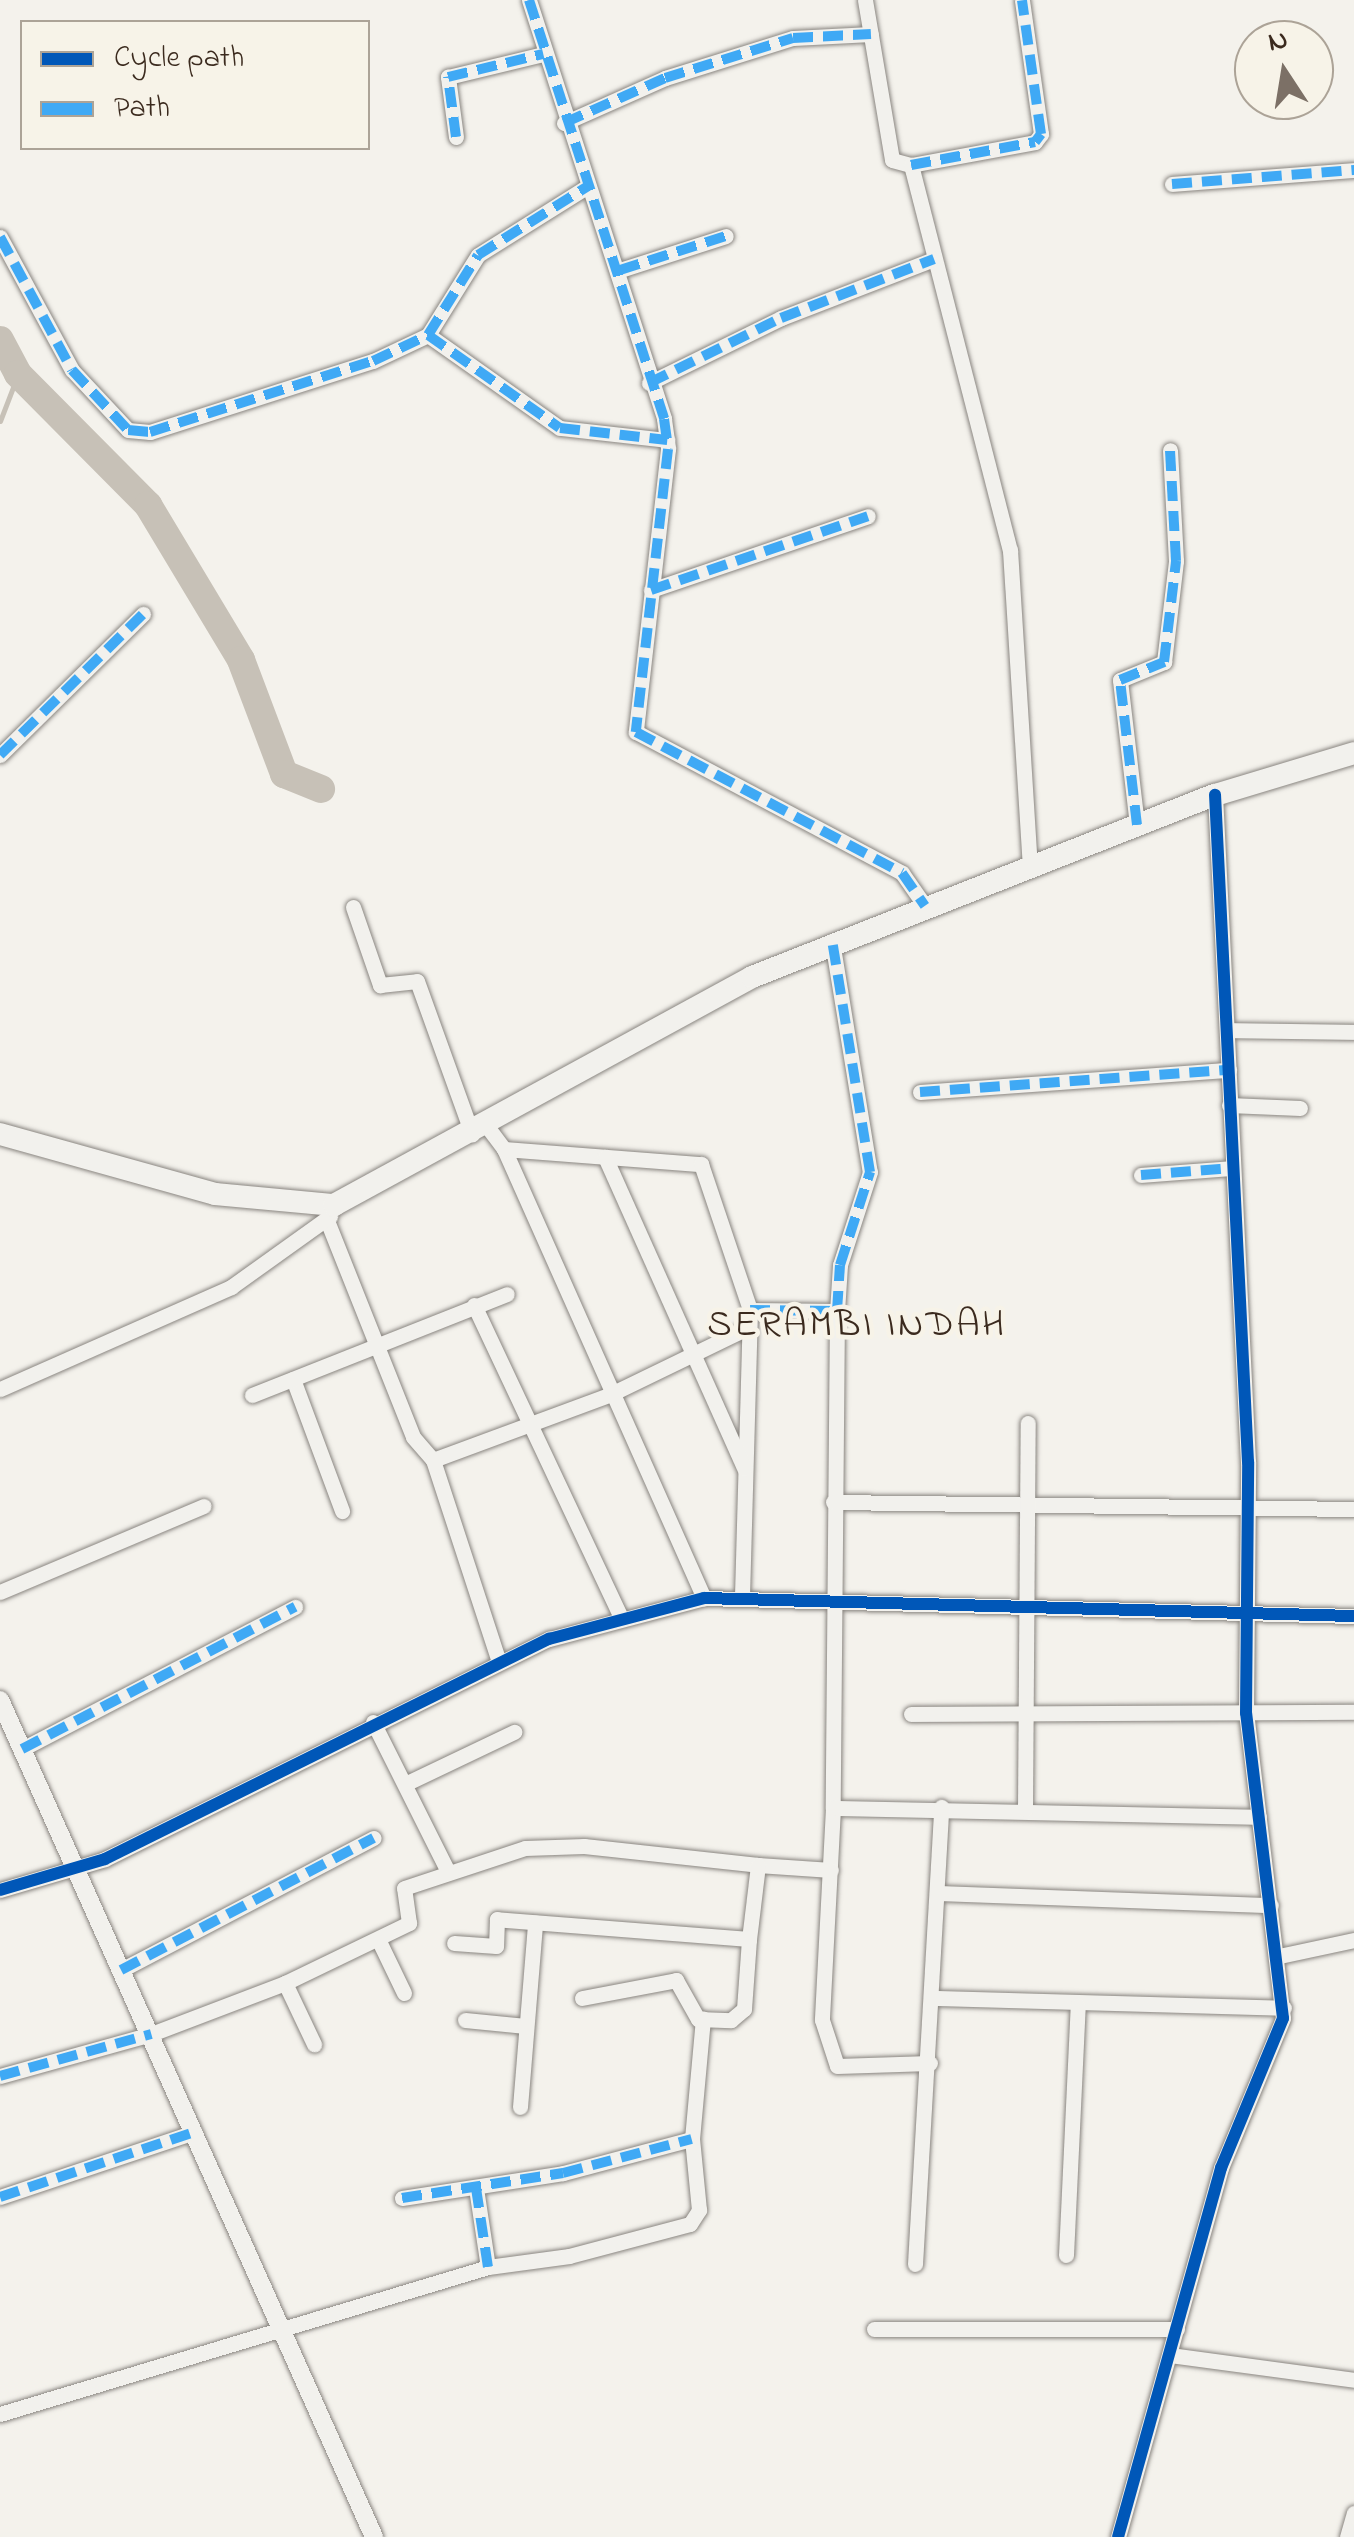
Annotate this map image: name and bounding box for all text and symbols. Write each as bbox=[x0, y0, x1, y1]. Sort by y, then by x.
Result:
legend bbox=[20, 20, 370, 150]
north arrow bbox=[1234, 20, 1334, 120]
text: N bbox=[1265, 20, 1292, 64]
text: Cycle path bbox=[114, 37, 244, 81]
text: Path bbox=[114, 87, 170, 131]
district label: SERAMBI INDAH bbox=[707, 1304, 1007, 1350]

